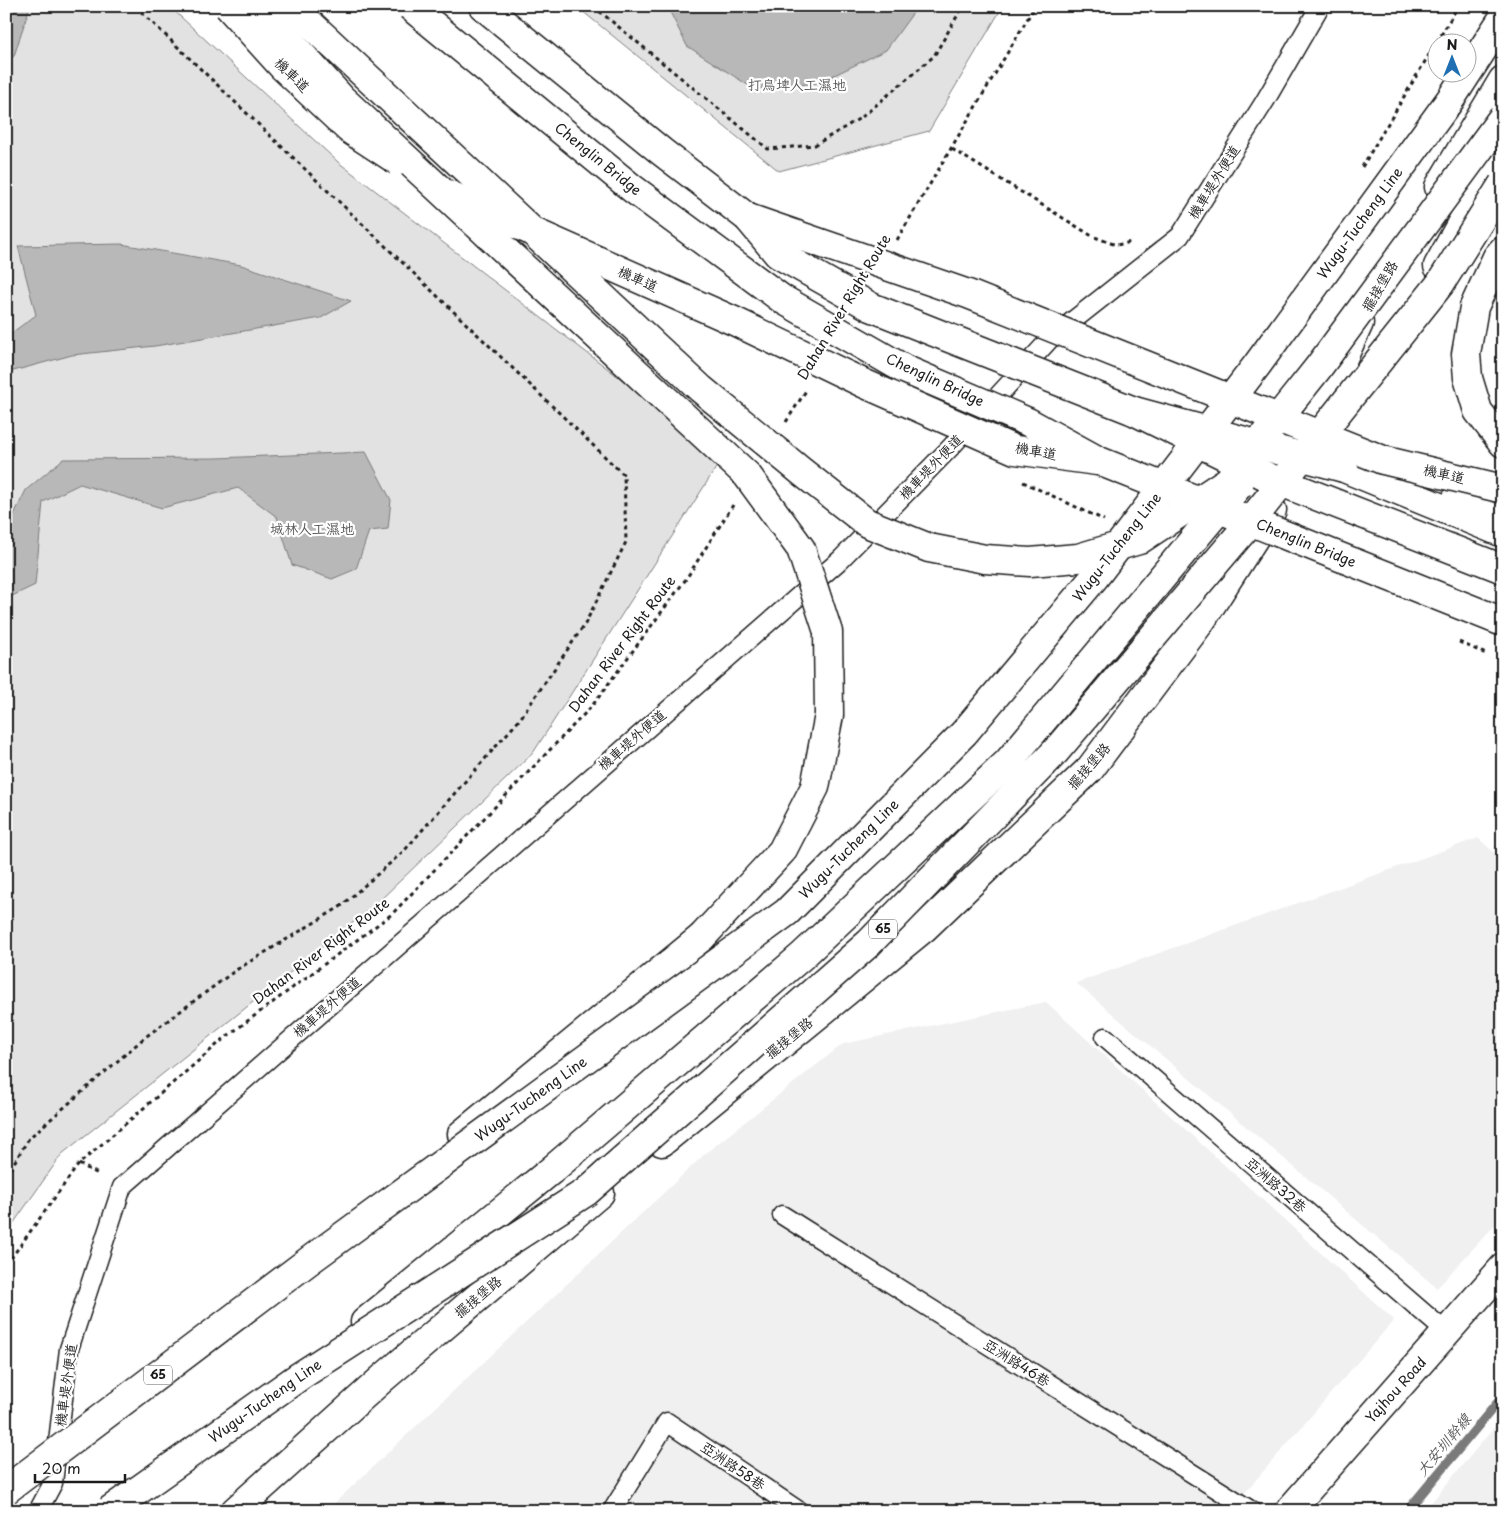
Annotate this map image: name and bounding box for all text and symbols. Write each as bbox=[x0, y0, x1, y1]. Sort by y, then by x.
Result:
north arrow bbox=[1426, 32, 1476, 82]
text: N bbox=[1446, 34, 1458, 55]
street label: 機車道 bbox=[270, 52, 315, 97]
park label: 打鳥埤人工濕地 bbox=[748, 74, 846, 95]
street label: Chenglin Bridge bbox=[550, 117, 646, 200]
street label: 機車堤外便道 bbox=[1182, 141, 1245, 223]
street label: Wugu-Tucheng Line bbox=[1312, 162, 1407, 283]
street label: Dahan River Right Route bbox=[792, 230, 896, 383]
street label: 擺接堡路 bbox=[1356, 256, 1403, 315]
street label: 機車道 bbox=[615, 260, 662, 297]
street label: Chenglin Bridge bbox=[883, 348, 988, 412]
street label: 機車堤外便道 bbox=[894, 429, 967, 504]
street label: 機車道 bbox=[1014, 437, 1059, 464]
street label: 機車道 bbox=[1421, 459, 1467, 488]
street label: Wugu-Tucheng Line bbox=[1067, 487, 1166, 606]
street label: Chenglin Bridge bbox=[1253, 513, 1359, 572]
park label: 城林人工濕地 bbox=[270, 518, 354, 539]
street label: Dahan River Right Route bbox=[563, 571, 680, 716]
street label: 機車堤外便道 bbox=[593, 704, 670, 775]
street label: 擺接堡路 bbox=[1062, 738, 1115, 794]
street label: Wugu-Tucheng Line bbox=[794, 794, 903, 903]
street label: Dahan River Right Route bbox=[248, 892, 394, 1009]
road number: 65 bbox=[869, 920, 897, 939]
street label: 機車堤外便道 bbox=[288, 971, 365, 1042]
street label: 擺接堡路 bbox=[760, 1012, 817, 1063]
street label: Wugu-Tucheng Line bbox=[470, 1051, 591, 1146]
street label: 亞洲路32巷 bbox=[1241, 1152, 1312, 1218]
street label: 擺接堡路 bbox=[449, 1271, 506, 1323]
street label: 亞洲路46巷 bbox=[980, 1334, 1056, 1392]
street label: 機車堤外便道 bbox=[49, 1342, 82, 1428]
street label: Yajhou Road bbox=[1360, 1352, 1431, 1427]
street label: Wugu-Tucheng Line bbox=[204, 1354, 326, 1448]
road number: 65 bbox=[144, 1366, 172, 1384]
water label: 大安圳幹線 bbox=[1410, 1407, 1476, 1480]
street label: 亞洲路58巷 bbox=[697, 1436, 771, 1495]
scale bar bbox=[35, 1452, 125, 1484]
text: 20 m bbox=[42, 1456, 81, 1479]

